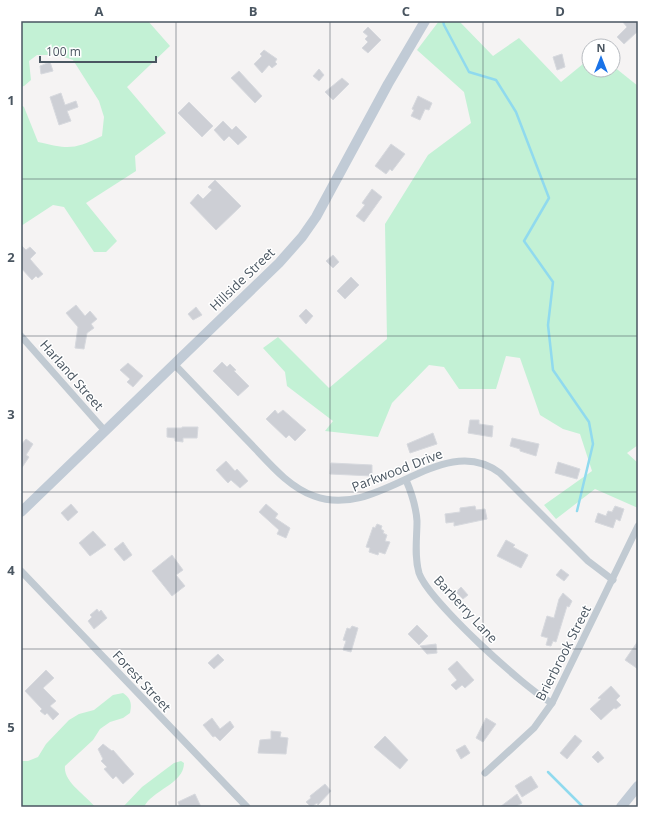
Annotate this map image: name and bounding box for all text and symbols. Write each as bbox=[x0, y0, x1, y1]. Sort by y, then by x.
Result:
text: A bbox=[95, 2, 104, 20]
text: B bbox=[249, 2, 258, 20]
text: C bbox=[402, 2, 410, 20]
text: D bbox=[555, 2, 565, 20]
scale bar bbox=[40, 38, 156, 64]
north arrow bbox=[581, 38, 621, 78]
text: N bbox=[597, 40, 605, 55]
text: 100 m bbox=[46, 43, 81, 60]
text: 1 bbox=[7, 91, 15, 109]
street label: Hillside Street bbox=[206, 243, 279, 315]
text: 2 bbox=[7, 248, 15, 266]
street label: Harland Street bbox=[36, 336, 108, 414]
text: 3 bbox=[7, 405, 15, 423]
street label: Parkwood Drive bbox=[349, 444, 445, 496]
text: 4 bbox=[7, 561, 15, 579]
street label: Barberry Lane bbox=[430, 571, 502, 647]
street label: Brierbrook Street bbox=[531, 602, 595, 704]
street label: Forest Street bbox=[109, 646, 175, 716]
text: 5 bbox=[7, 718, 15, 736]

